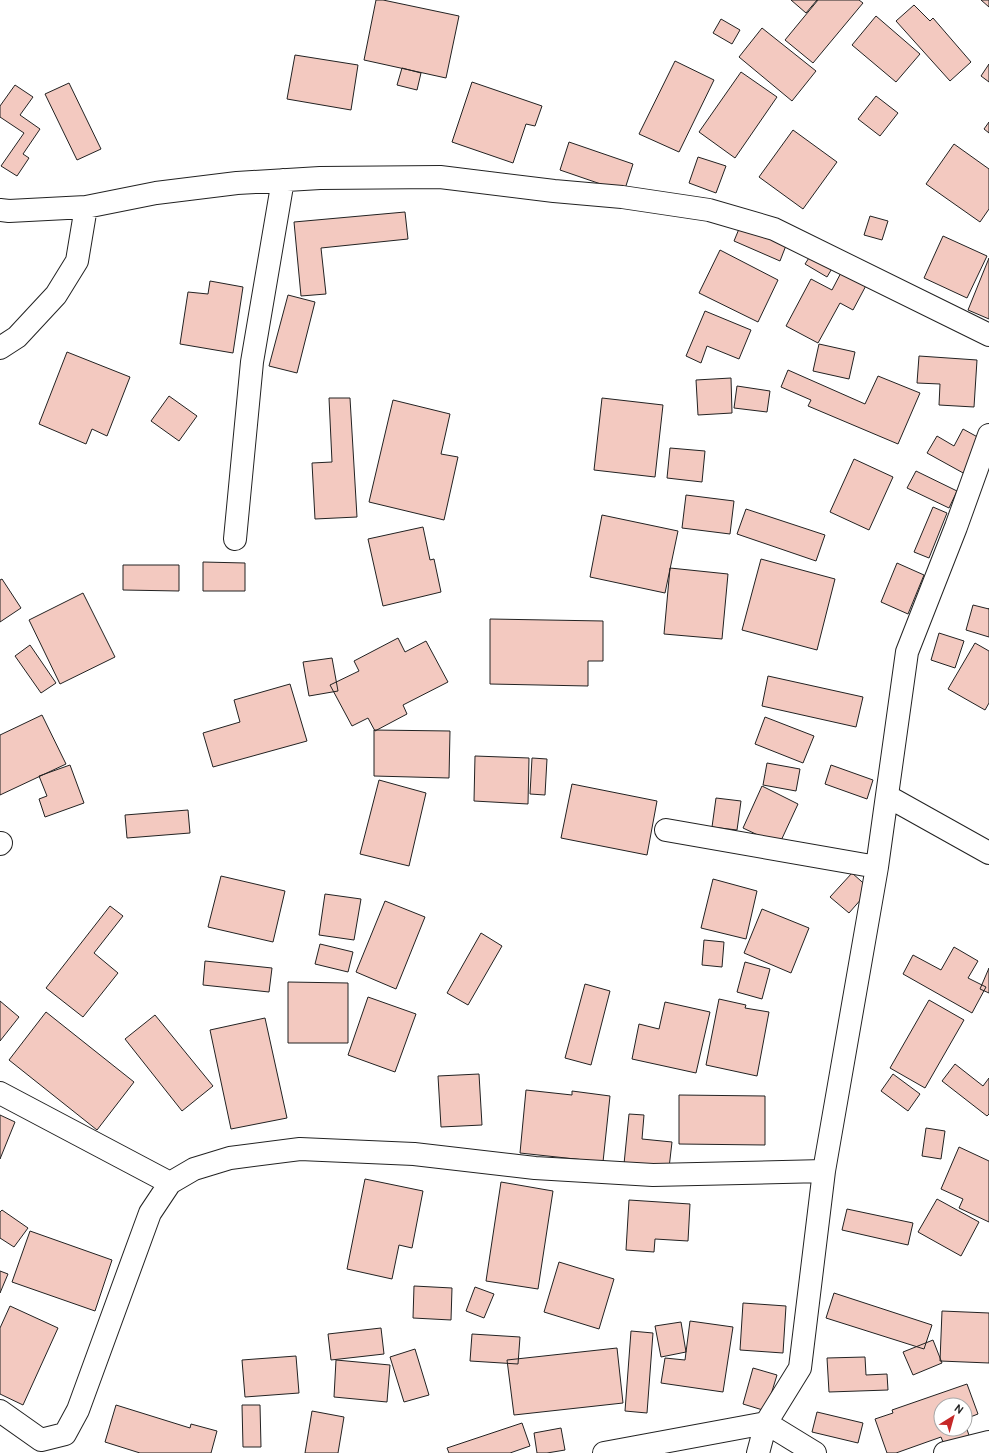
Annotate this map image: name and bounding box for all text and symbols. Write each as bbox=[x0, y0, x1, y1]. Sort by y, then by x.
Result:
north arrow bbox=[933, 1397, 973, 1437]
text: N bbox=[952, 1401, 966, 1417]

